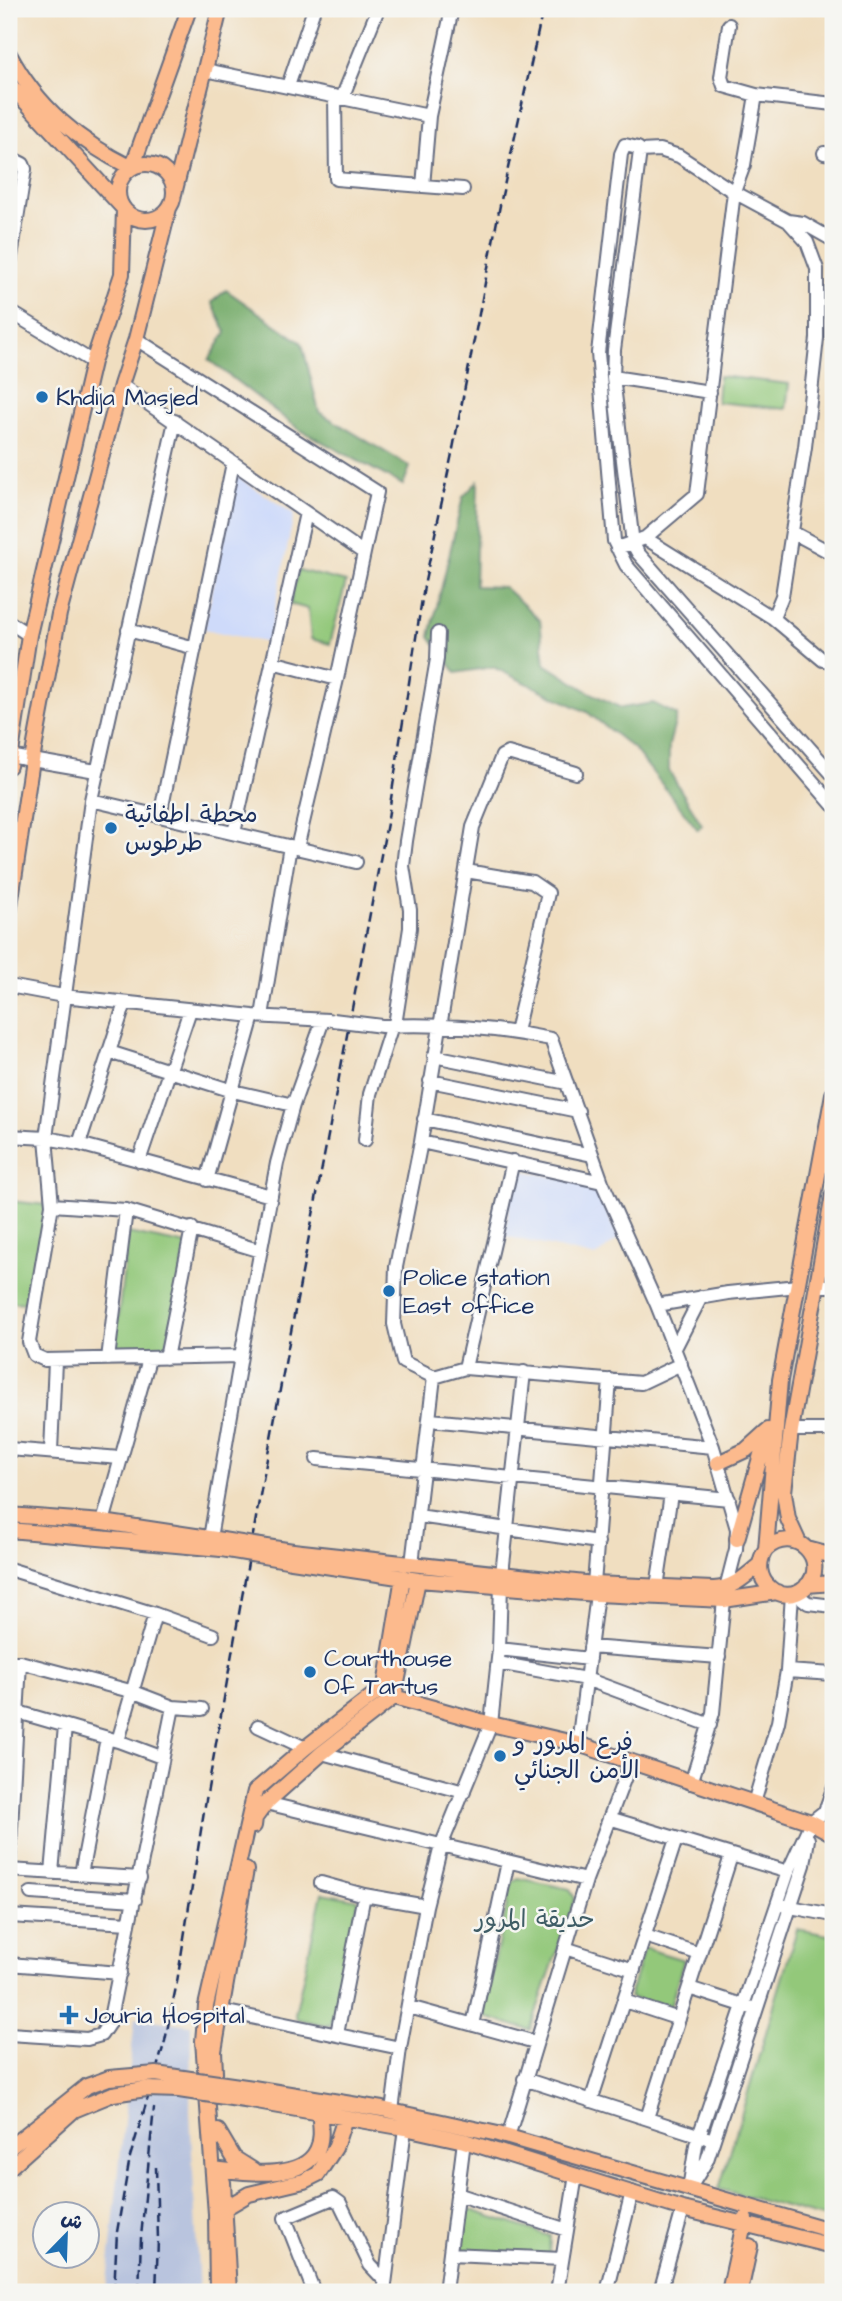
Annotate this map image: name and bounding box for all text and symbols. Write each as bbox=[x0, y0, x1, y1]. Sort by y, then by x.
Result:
place label: Khdija Masjed bbox=[56, 381, 198, 415]
marker: Khdija Masjed bbox=[34, 389, 50, 405]
place label: محطة اطفائية طرطوس bbox=[125, 798, 258, 860]
marker: محطة اطفائية طرطوس bbox=[103, 820, 119, 836]
place label: Police station East office bbox=[403, 1261, 550, 1323]
marker: Police station East office bbox=[381, 1283, 397, 1299]
place label: Courthouse Of Tartus bbox=[324, 1642, 452, 1704]
marker: Courthouse Of Tartus bbox=[302, 1664, 318, 1680]
place label: فرع المرور و الأمن الجنائي bbox=[512, 1726, 640, 1791]
marker: فرع المرور و الأمن الجنائي bbox=[492, 1748, 508, 1764]
park label: حديقة المرور bbox=[473, 1903, 595, 1937]
place label: Jouria Hospital bbox=[85, 1999, 245, 2033]
marker: Jouria Hospital bbox=[59, 2005, 79, 2025]
north arrow bbox=[32, 2200, 102, 2270]
text: ش bbox=[57, 2204, 87, 2237]

